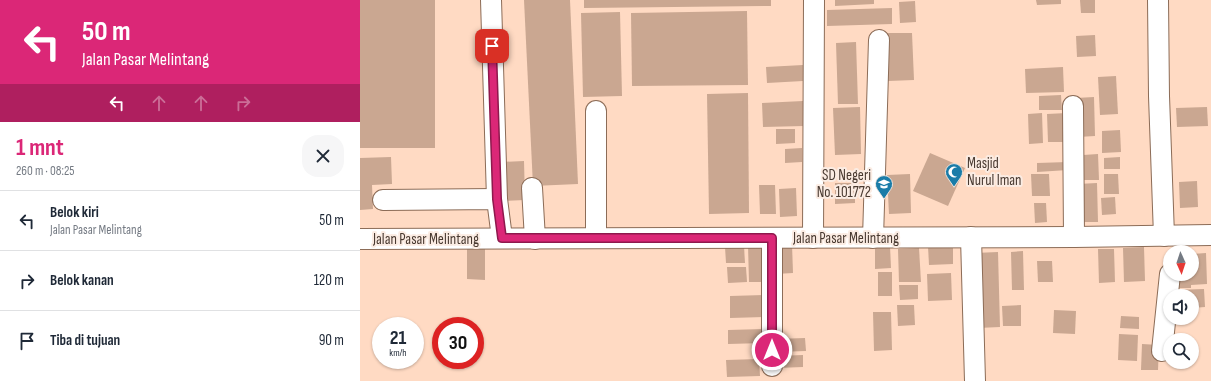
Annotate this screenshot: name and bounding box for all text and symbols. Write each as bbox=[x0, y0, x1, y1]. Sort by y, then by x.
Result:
text: 50 m bbox=[82, 15, 131, 48]
icon: left bbox=[16, 16, 68, 68]
pin bbox=[475, 29, 509, 63]
icon: arrive bbox=[481, 35, 503, 57]
text: Jalan Pasar Melintang bbox=[82, 49, 209, 70]
icon: left bbox=[106, 92, 128, 114]
icon: ahead bbox=[148, 92, 170, 114]
icon: ahead bbox=[190, 92, 212, 114]
icon: right bbox=[232, 92, 254, 114]
text: 1 mnt bbox=[16, 133, 64, 162]
button: close bbox=[302, 135, 344, 177]
place label: Masjid Nurul Iman bbox=[967, 154, 1022, 190]
mosque icon: Masjid Nurul Iman bbox=[944, 162, 964, 187]
text: 260 m · 08:25 bbox=[16, 163, 75, 179]
place label: SD Negeri No. 101772 bbox=[817, 166, 871, 202]
school or university icon: SD Negeri No. 101772 bbox=[874, 174, 894, 199]
text: Belok kiri bbox=[50, 203, 99, 222]
icon: left bbox=[16, 210, 38, 232]
text: 50 m bbox=[319, 211, 344, 230]
text: Jalan Pasar Melintang bbox=[50, 222, 142, 238]
street label: Jalan Pasar Melintang bbox=[792, 229, 899, 248]
street label: Jalan Pasar Melintang bbox=[372, 230, 479, 249]
north arrow bbox=[1163, 245, 1199, 281]
map controls bbox=[1163, 245, 1199, 369]
icon: right bbox=[16, 270, 38, 292]
text: Belok kanan bbox=[50, 271, 114, 290]
text: 120 m bbox=[314, 271, 344, 290]
button: sound bbox=[1163, 289, 1199, 325]
speed limit sign: 30 bbox=[432, 317, 484, 369]
text: 21 bbox=[390, 326, 406, 350]
position arrow bbox=[751, 329, 793, 371]
icon: arrive bbox=[16, 330, 38, 352]
text: Tiba di tujuan bbox=[50, 331, 120, 350]
text: 90 m bbox=[319, 331, 344, 350]
button: search bbox=[1163, 333, 1199, 369]
text: km/h bbox=[389, 347, 407, 359]

